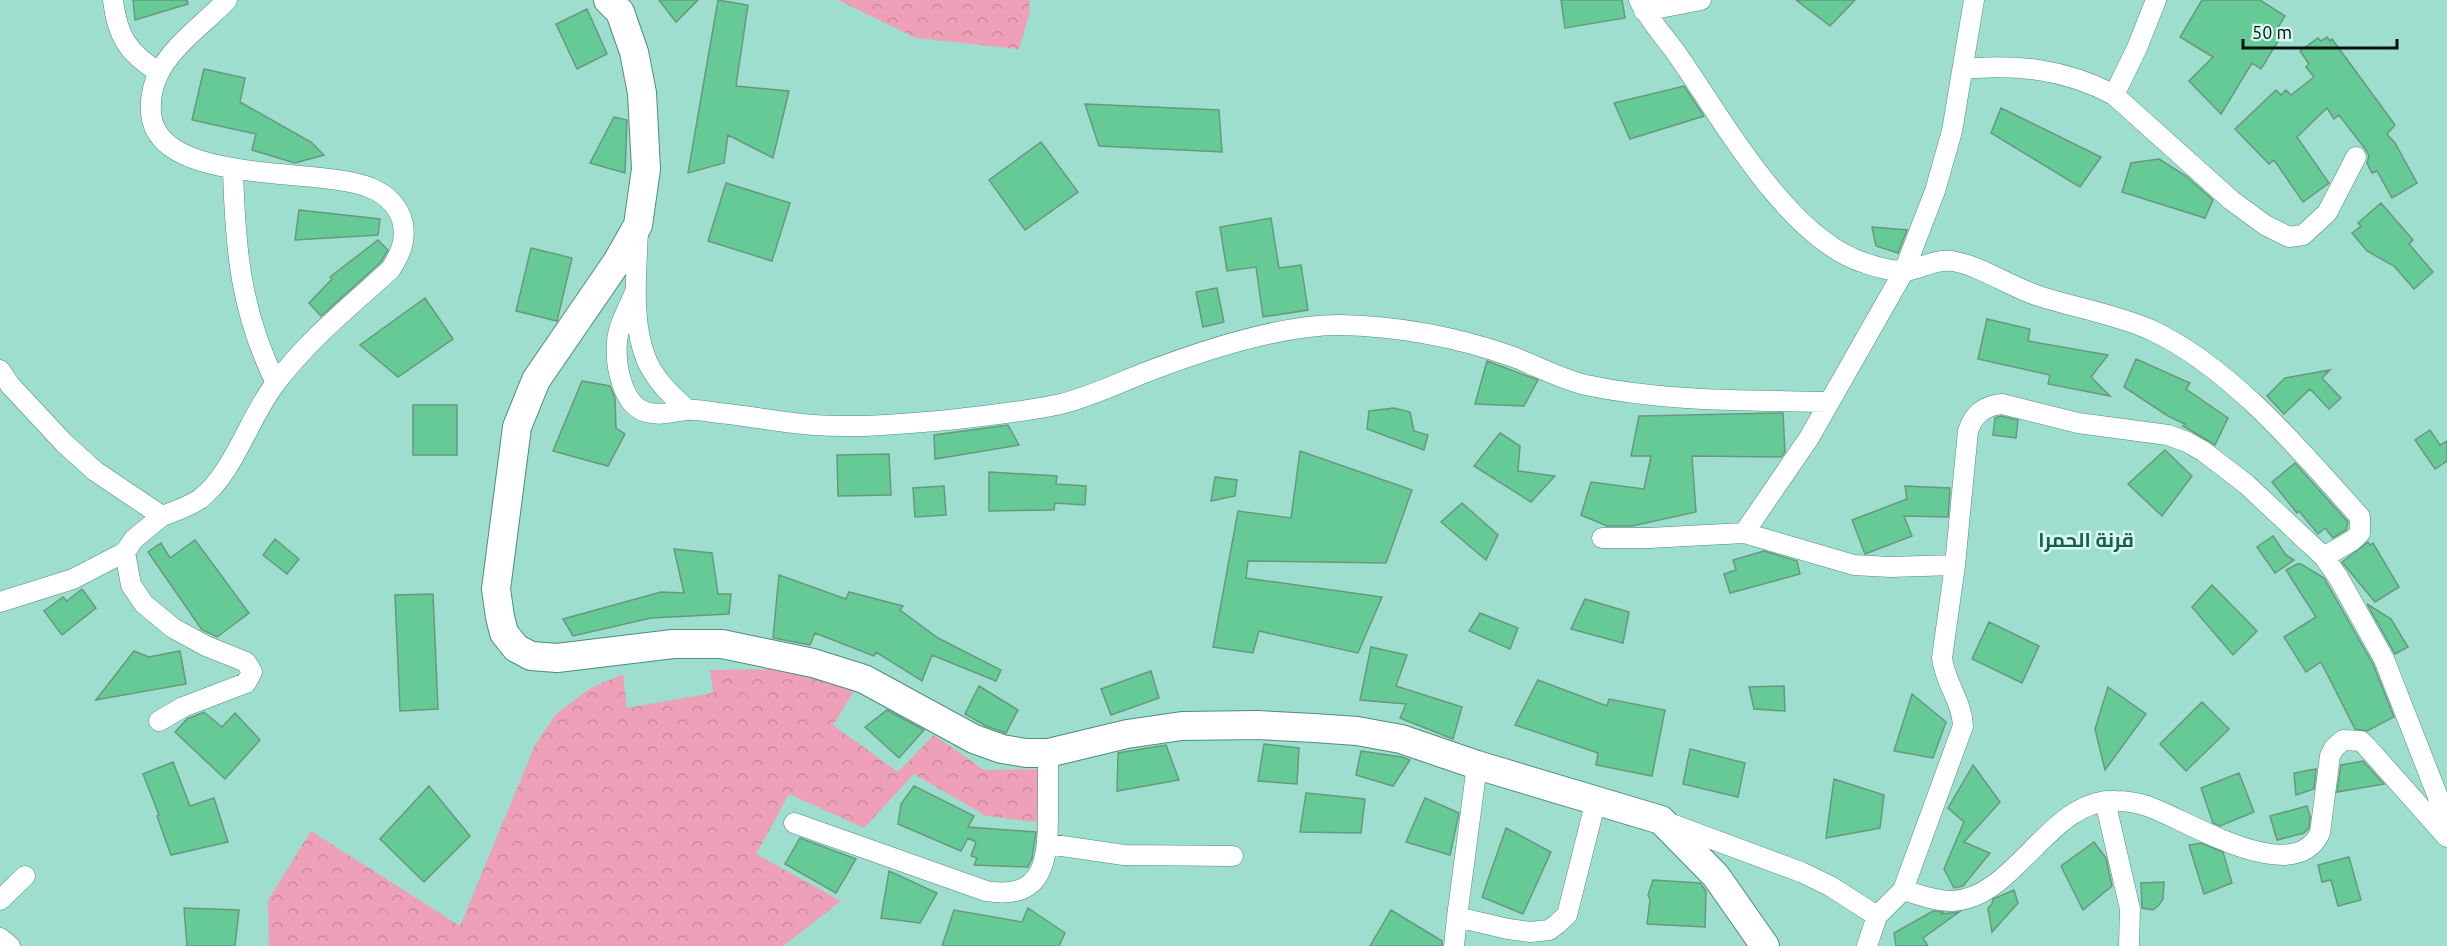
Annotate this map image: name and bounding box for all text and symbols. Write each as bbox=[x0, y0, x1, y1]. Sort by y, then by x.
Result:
scale bar bbox=[2243, 12, 2398, 50]
text: 50 m bbox=[2252, 22, 2292, 42]
district label: قرنة الحمرا bbox=[2038, 528, 2134, 552]

